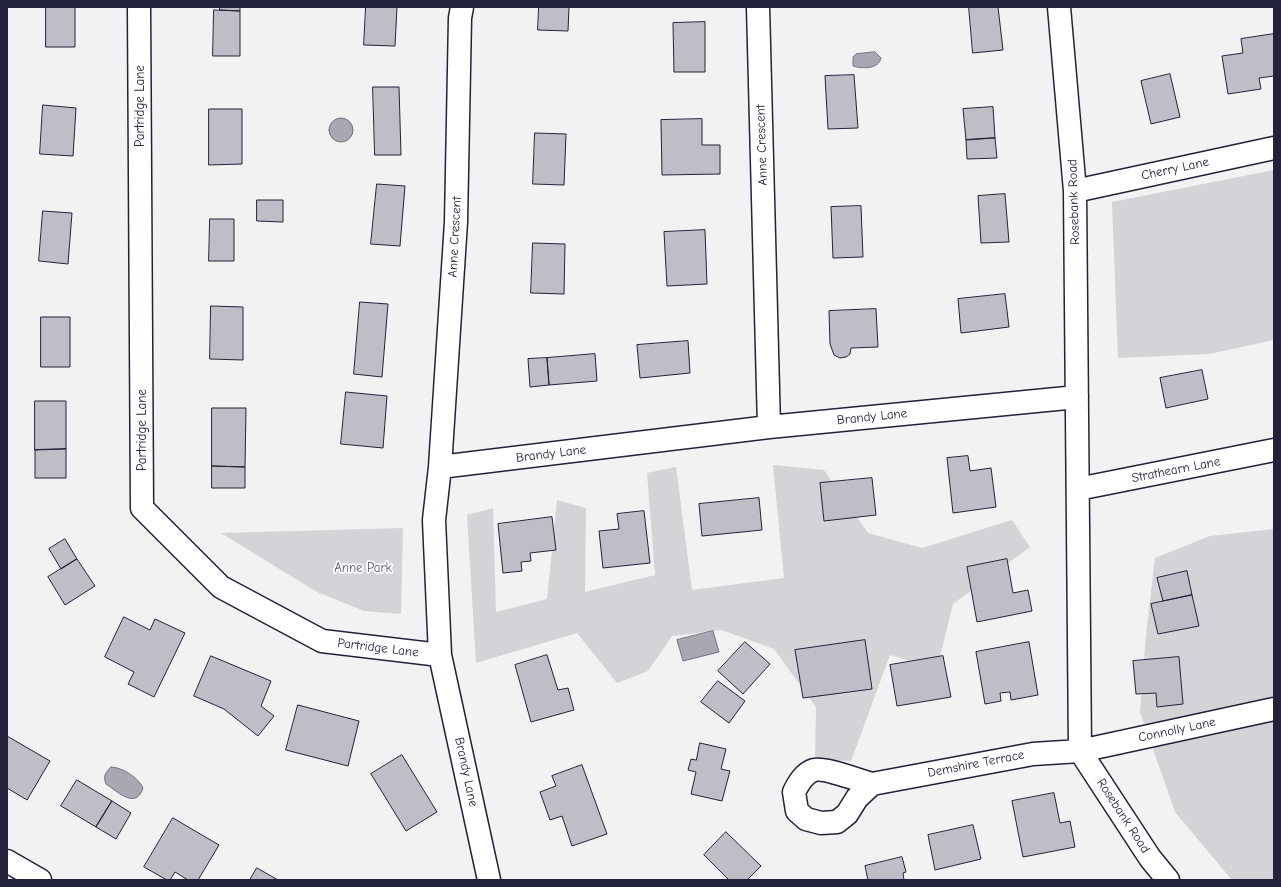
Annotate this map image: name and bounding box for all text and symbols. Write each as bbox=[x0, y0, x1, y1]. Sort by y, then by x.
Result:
street label: Partridge Lane bbox=[132, 65, 148, 147]
street label: Anne Crescent bbox=[753, 104, 771, 186]
street label: Cherry Lane bbox=[1140, 154, 1210, 184]
street label: Rosebank Road bbox=[1065, 159, 1083, 245]
street label: Anne Crescent bbox=[445, 196, 465, 278]
street label: Partridge Lane bbox=[134, 389, 150, 471]
street label: Brandy Lane bbox=[836, 406, 908, 428]
street label: Brandy Lane bbox=[515, 442, 587, 466]
street label: Strathearn Lane bbox=[1130, 454, 1222, 486]
park label: Anne Park bbox=[334, 560, 392, 576]
street label: Partridge Lane bbox=[336, 635, 420, 661]
street label: Connolly Lane bbox=[1137, 714, 1217, 746]
street label: Brandy Lane bbox=[451, 736, 481, 808]
street label: Demshire Terrace bbox=[926, 747, 1026, 781]
street label: Rosebank Road bbox=[1093, 776, 1153, 856]

